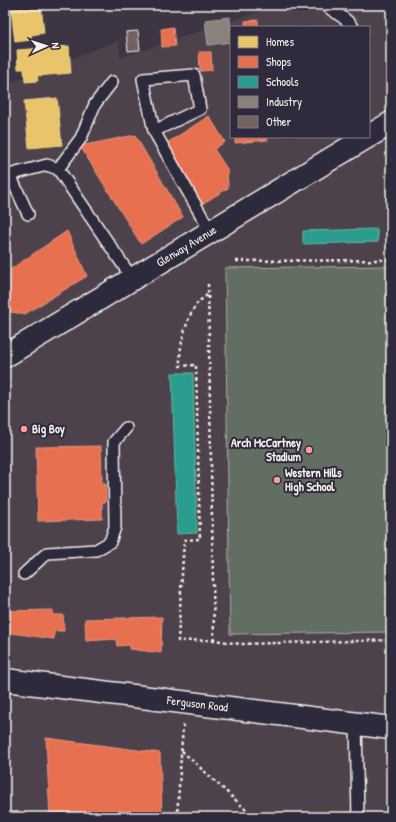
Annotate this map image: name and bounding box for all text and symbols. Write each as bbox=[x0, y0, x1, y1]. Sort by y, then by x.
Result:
north arrow bbox=[26, 26, 66, 66]
legend bbox=[230, 26, 370, 138]
text: Homes bbox=[266, 33, 294, 50]
text: N bbox=[49, 42, 63, 49]
text: Shops bbox=[266, 53, 292, 70]
text: Schools bbox=[266, 73, 299, 90]
text: Industry bbox=[266, 93, 302, 110]
text: Other bbox=[266, 113, 292, 130]
street label: Glenway Avenue bbox=[153, 221, 220, 271]
place label: Big Boy bbox=[32, 420, 65, 438]
marker: Big Boy bbox=[19, 424, 29, 434]
place label: Arch McCartney Stadium bbox=[231, 434, 301, 465]
marker: Arch McCartney Stadium bbox=[304, 445, 314, 455]
place label: Western Hills High School bbox=[285, 464, 342, 496]
marker: Western Hills High School bbox=[272, 475, 282, 485]
street label: Ferguson Road bbox=[165, 691, 229, 716]

